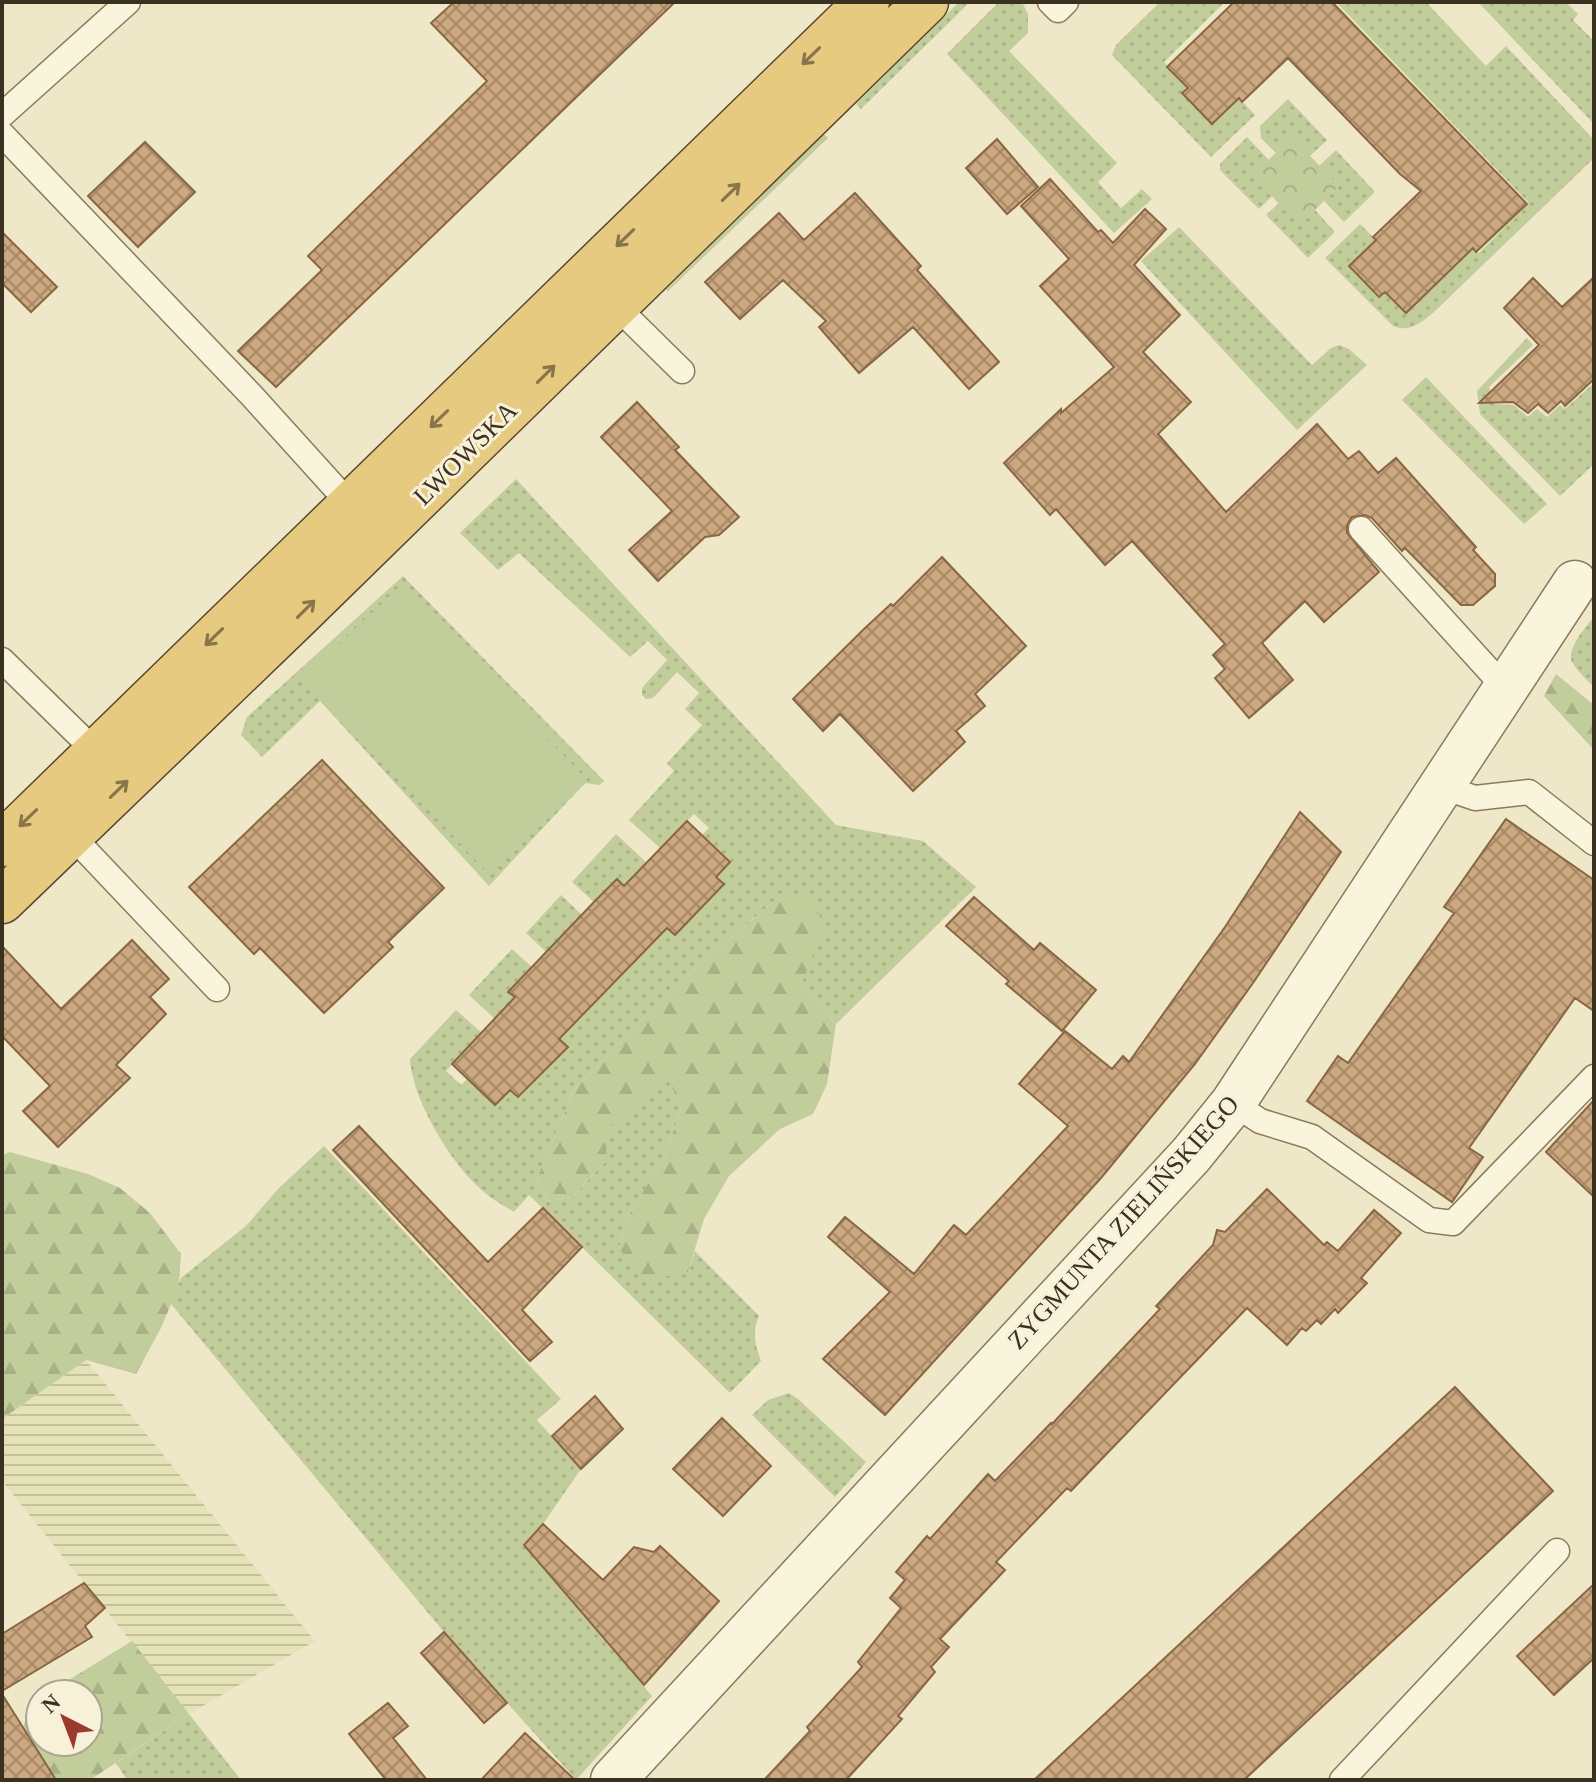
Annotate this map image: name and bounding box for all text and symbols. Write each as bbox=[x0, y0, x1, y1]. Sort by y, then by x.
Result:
one-way arrow bbox=[801, 47, 821, 66]
one-way arrow bbox=[721, 182, 741, 201]
one-way arrow bbox=[616, 228, 635, 247]
one-way arrow bbox=[536, 364, 556, 383]
street label: LWOWSKA bbox=[408, 396, 523, 511]
one-way arrow bbox=[430, 409, 449, 428]
one-way arrow bbox=[296, 599, 316, 618]
one-way arrow bbox=[205, 627, 224, 646]
one-way arrow bbox=[109, 780, 128, 799]
one-way arrow bbox=[18, 809, 38, 828]
street label: ZYGMUNTA ZIELIŃSKIEGO bbox=[1002, 1090, 1245, 1355]
north arrow bbox=[24, 1678, 104, 1758]
text: N bbox=[37, 1689, 65, 1718]

